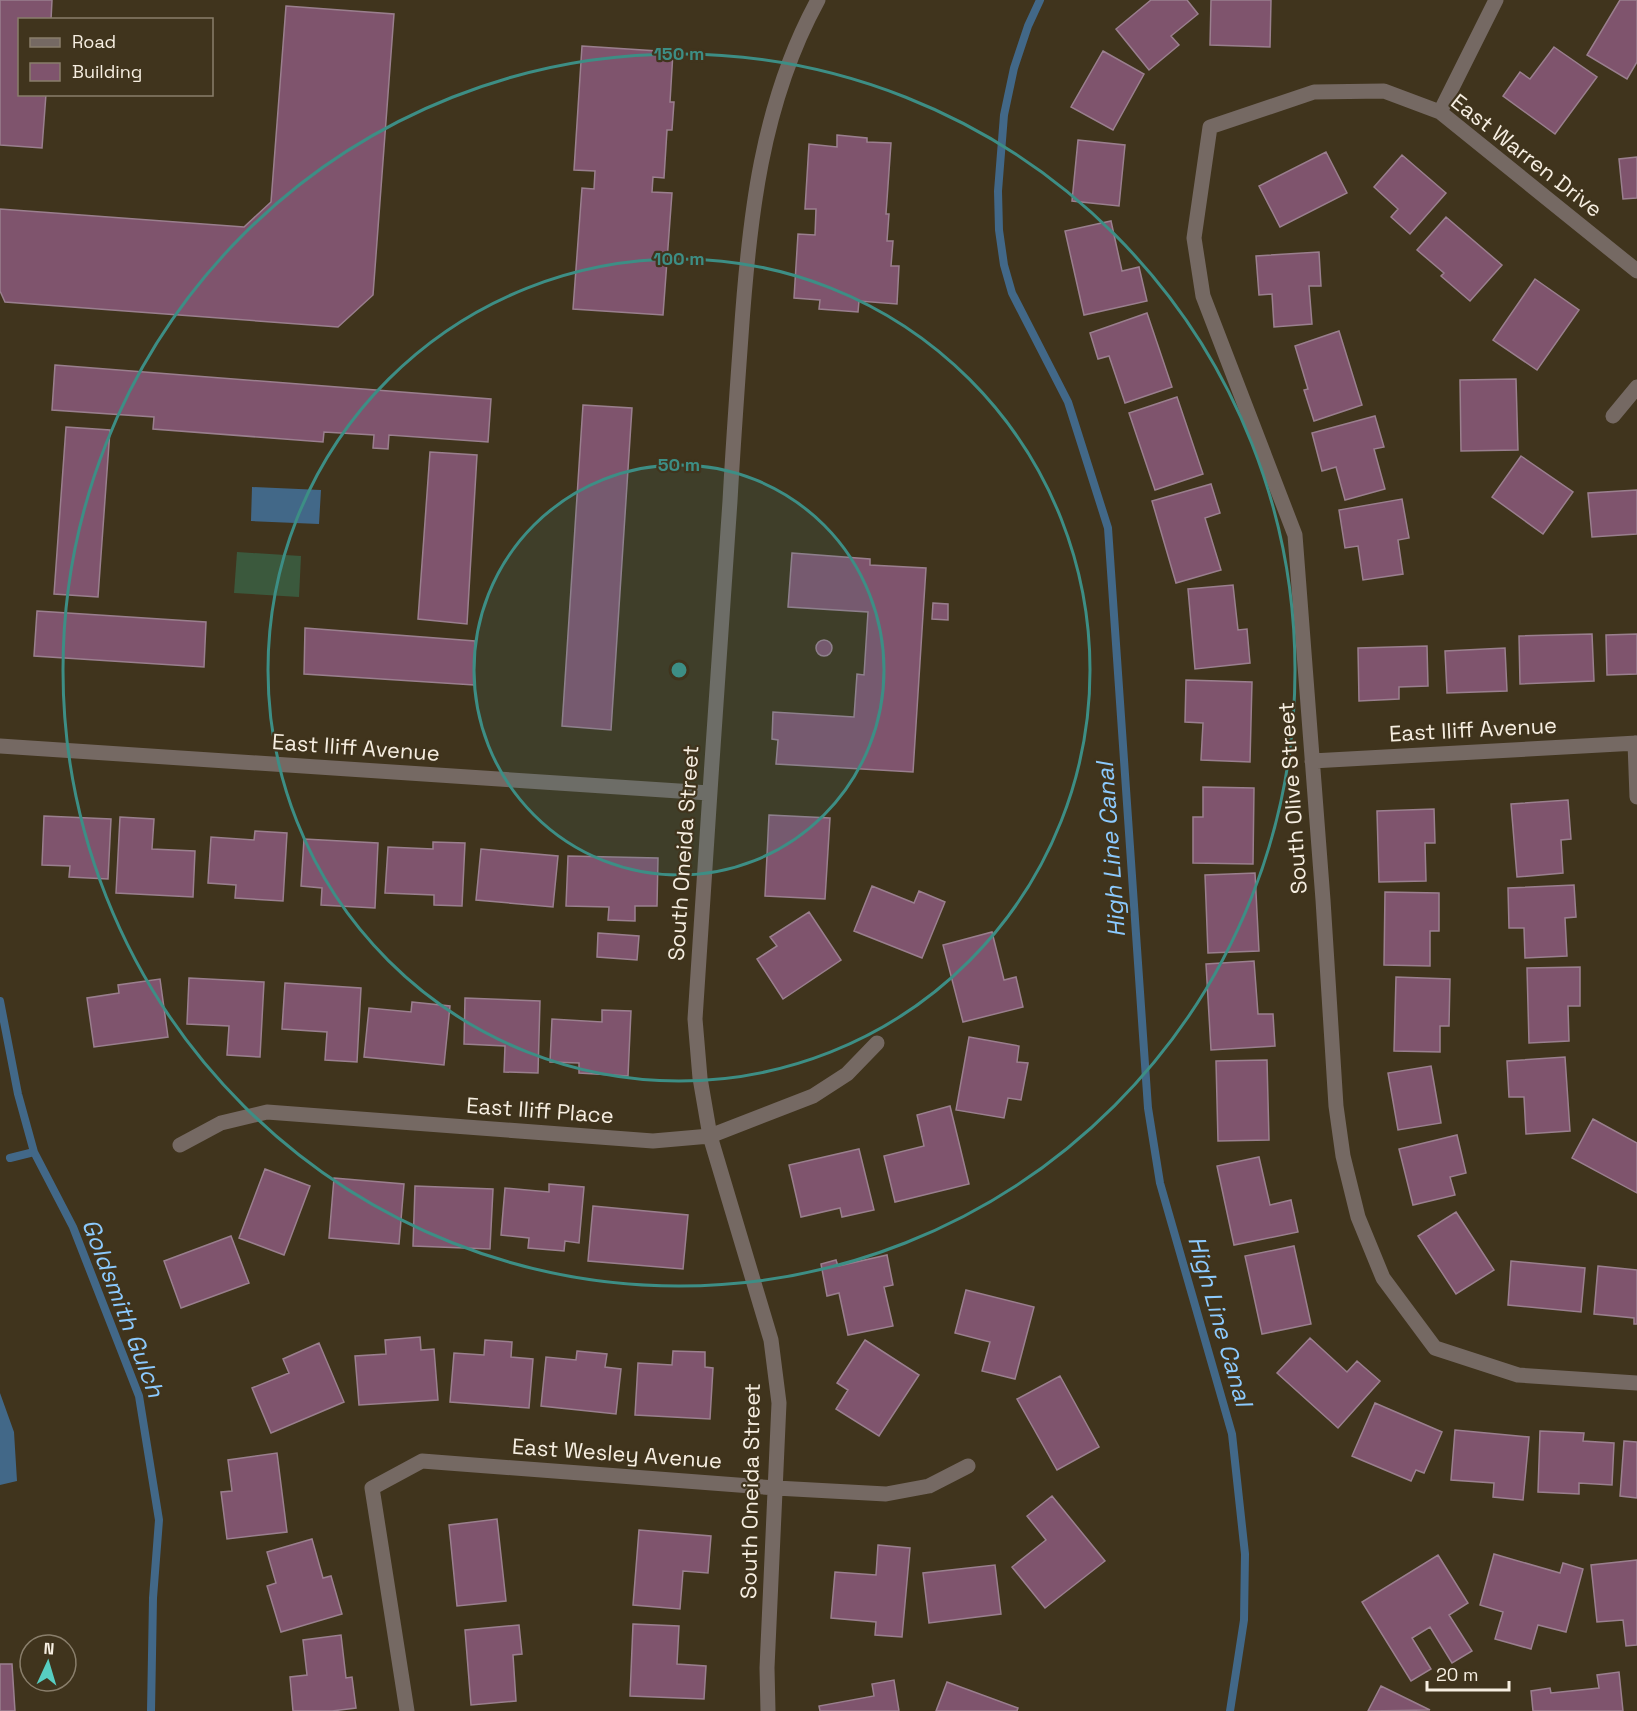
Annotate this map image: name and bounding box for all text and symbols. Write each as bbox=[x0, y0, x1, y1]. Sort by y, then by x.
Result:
legend bbox=[18, 18, 213, 96]
text: Road bbox=[72, 30, 116, 53]
text: 150 m bbox=[654, 42, 704, 65]
text: Building bbox=[72, 60, 142, 83]
street label: East Warren Drive bbox=[1446, 87, 1608, 223]
text: 100 m bbox=[653, 247, 705, 270]
text: 50 m bbox=[658, 453, 700, 476]
centre of rings bbox=[669, 660, 689, 680]
street label: South Olive Street bbox=[1271, 701, 1313, 895]
street label: East Iliff Avenue bbox=[1388, 711, 1558, 747]
street label: East Iliff Avenue bbox=[271, 727, 441, 767]
street label: South Oneida Street bbox=[661, 744, 705, 962]
water label: High Line Canal bbox=[1089, 758, 1132, 939]
street label: East Iliff Place bbox=[465, 1091, 615, 1129]
water label: Goldsmith Gulch bbox=[75, 1214, 172, 1403]
water label: High Line Canal bbox=[1181, 1232, 1260, 1413]
street label: South Oneida Street bbox=[734, 1383, 766, 1599]
street label: East Wesley Avenue bbox=[511, 1432, 723, 1474]
north arrow bbox=[18, 1633, 78, 1693]
text: N bbox=[43, 1638, 55, 1659]
scale bar bbox=[1427, 1654, 1510, 1692]
text: 20 m bbox=[1436, 1663, 1479, 1686]

